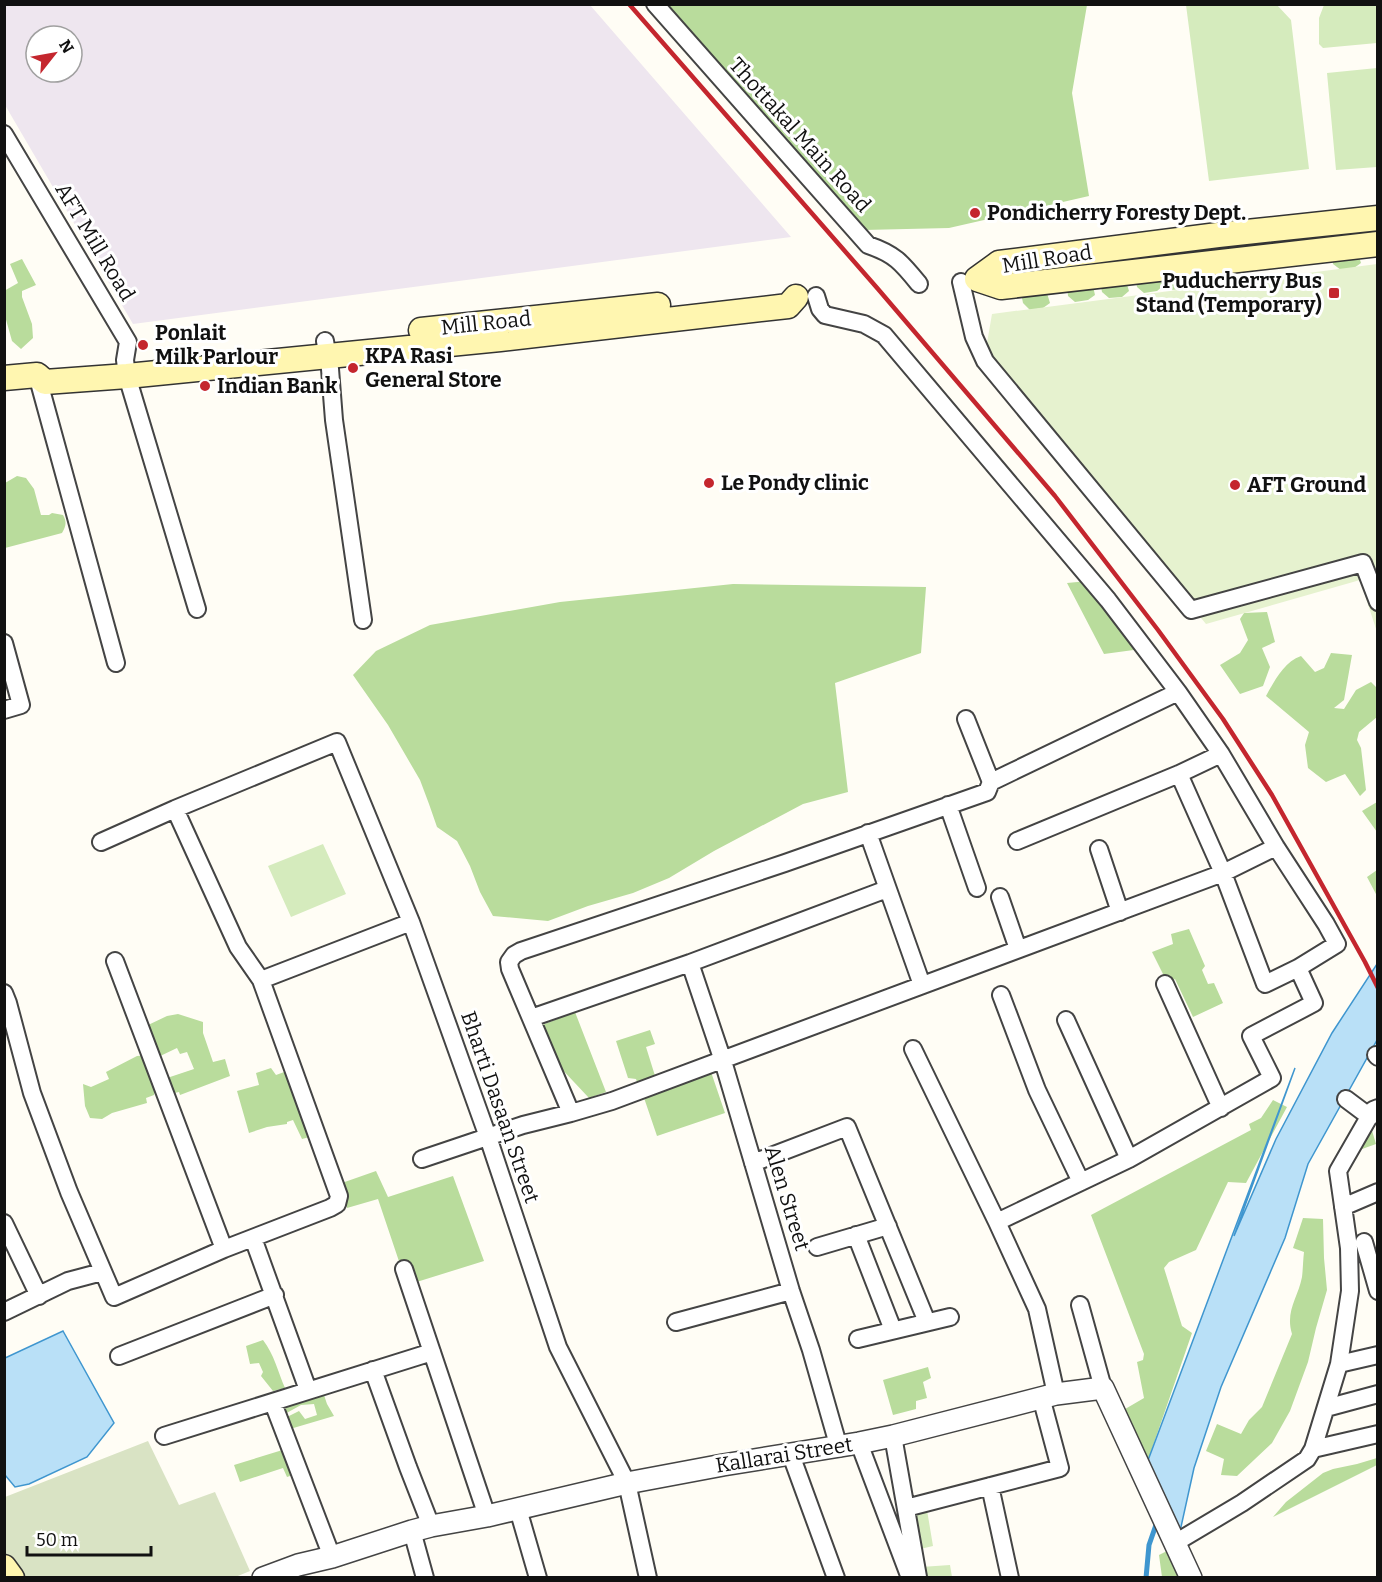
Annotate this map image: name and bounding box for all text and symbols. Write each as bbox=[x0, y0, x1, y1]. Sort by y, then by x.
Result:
north arrow bbox=[24, 24, 84, 84]
text: N bbox=[55, 36, 78, 57]
street label: Thottakal Main Road bbox=[724, 52, 876, 218]
street label: AFT Mill Road bbox=[50, 178, 140, 306]
place label: Pondicherry Foresty Dept. bbox=[987, 200, 1246, 226]
marker: Pondicherry Foresty Dept. bbox=[968, 206, 982, 220]
street label: Mill Road bbox=[1000, 239, 1094, 279]
place label: Puducherry Bus Stand (Temporary) bbox=[1135, 268, 1322, 318]
marker: Puducherry Bus Stand (Temporary) bbox=[1327, 286, 1341, 300]
street label: Mill Road bbox=[440, 305, 532, 341]
place label: Ponlait Milk Parlour bbox=[155, 320, 278, 370]
marker: Ponlait Milk Parlour bbox=[136, 338, 150, 352]
place label: KPA Rasi General Store bbox=[365, 343, 502, 393]
marker: KPA Rasi General Store bbox=[346, 361, 360, 375]
place label: Indian Bank bbox=[217, 373, 338, 399]
marker: Indian Bank bbox=[198, 379, 212, 393]
place label: Le Pondy clinic bbox=[721, 470, 869, 496]
place label: AFT Ground bbox=[1247, 472, 1366, 498]
marker: Le Pondy clinic bbox=[702, 476, 716, 490]
marker: AFT Ground bbox=[1228, 478, 1242, 492]
street label: Bharti Dasaan Street bbox=[455, 1008, 545, 1207]
street label: Alen Street bbox=[759, 1142, 815, 1254]
street label: Kallarai Street bbox=[714, 1431, 855, 1479]
scale bar bbox=[27, 1519, 152, 1557]
text: 50 m bbox=[36, 1529, 78, 1551]

